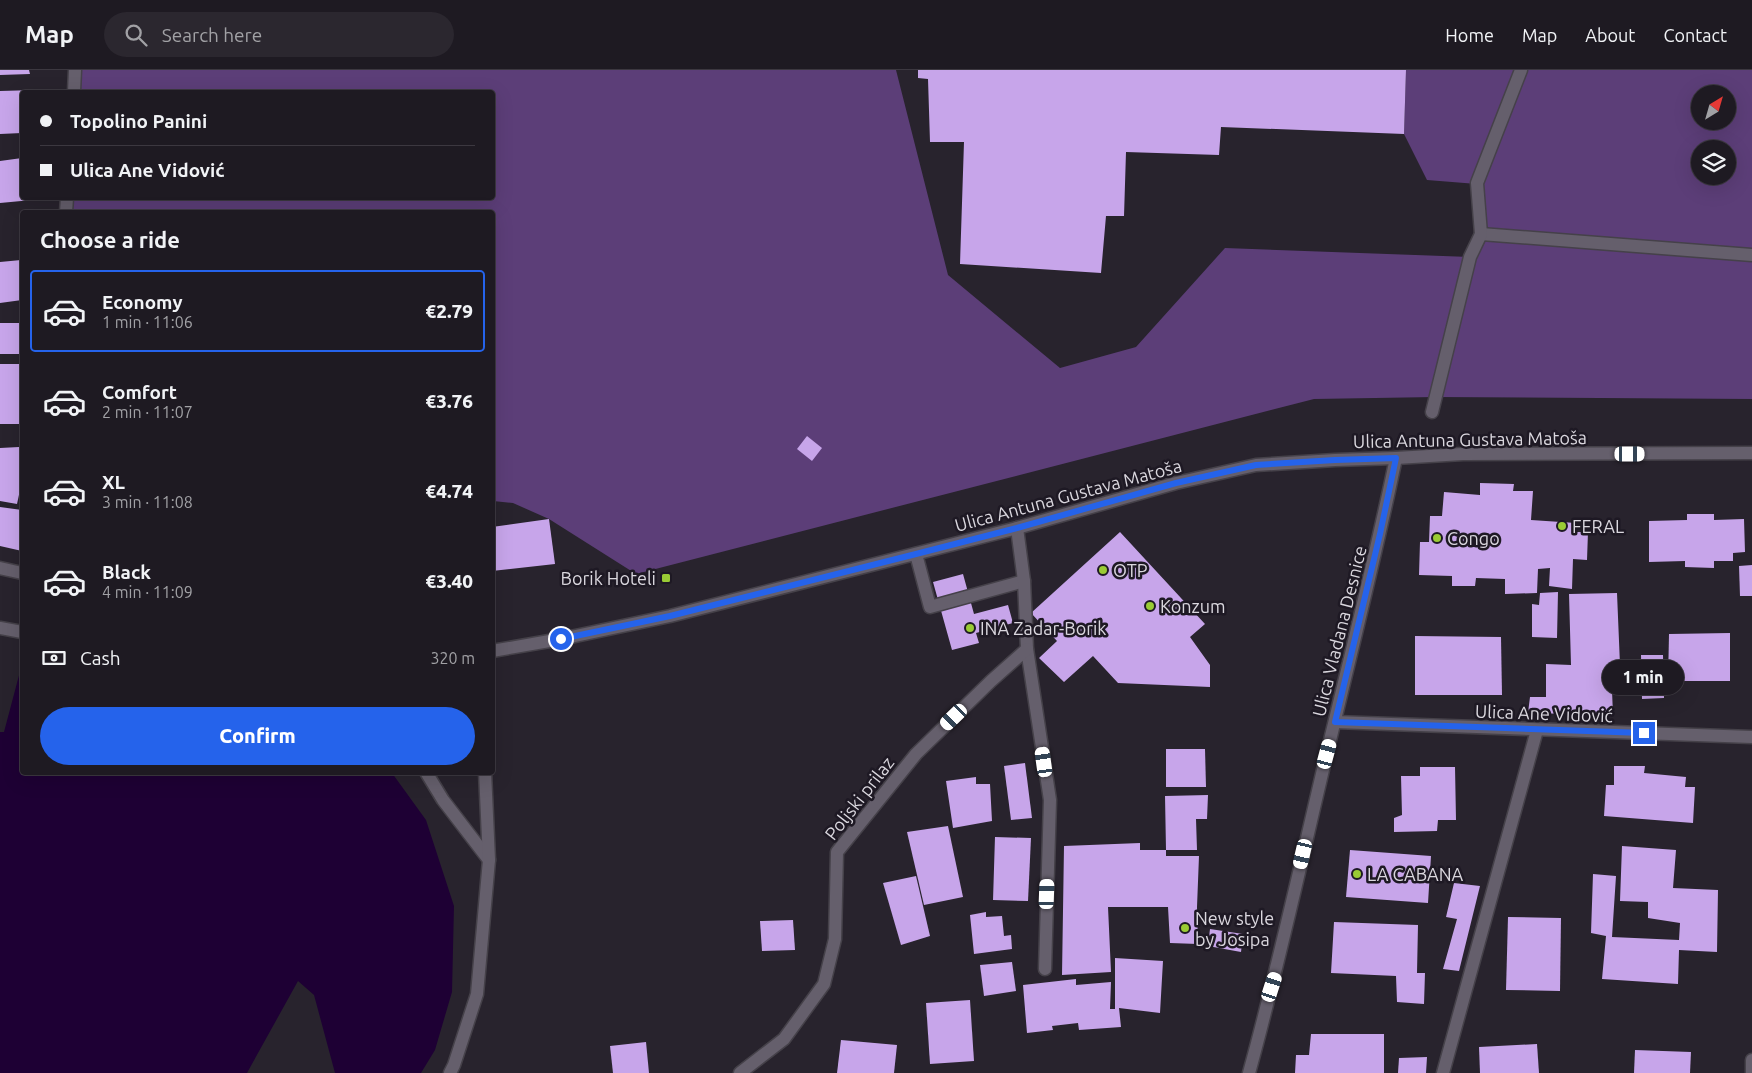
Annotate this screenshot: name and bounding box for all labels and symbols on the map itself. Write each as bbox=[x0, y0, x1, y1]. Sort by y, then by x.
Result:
north arrow bbox=[1691, 85, 1736, 130]
street label: Ulica Antuna Gustava Matoša bbox=[1353, 427, 1587, 451]
car bbox=[1615, 447, 1645, 462]
street label: Ulica Antuna Gustava Matoša bbox=[952, 455, 1184, 535]
place label: FERAL bbox=[1572, 516, 1624, 536]
marker: FERAL bbox=[1556, 520, 1568, 532]
place label: Congo bbox=[1447, 528, 1500, 548]
marker: Congo bbox=[1431, 532, 1443, 544]
street label: Ulica Vladana Desnice bbox=[1308, 544, 1370, 718]
place label: OTP bbox=[1113, 560, 1148, 580]
marker: OTP bbox=[1097, 564, 1109, 576]
place label: Borik Hoteli bbox=[560, 568, 656, 588]
marker: Borik Hoteli bbox=[660, 572, 672, 584]
place label: Konzum bbox=[1160, 596, 1226, 616]
marker: Konzum bbox=[1144, 600, 1156, 612]
place label: INA Zadar-Borik bbox=[980, 618, 1106, 638]
marker: INA Zadar-Borik bbox=[964, 622, 976, 634]
route start bbox=[550, 628, 572, 650]
callout: 1 min bbox=[1603, 660, 1685, 696]
car bbox=[937, 701, 970, 733]
street label: Ulica Ane Vidović bbox=[1475, 701, 1613, 725]
route end bbox=[1633, 722, 1655, 744]
car bbox=[1315, 738, 1338, 770]
car bbox=[1034, 746, 1053, 778]
street label: Poljski prilaz bbox=[820, 753, 898, 843]
car bbox=[1292, 838, 1313, 870]
place label: LA CABANA bbox=[1367, 864, 1464, 884]
marker: LA CABANA bbox=[1351, 868, 1363, 880]
car bbox=[1038, 879, 1055, 909]
place label: New style by Josipa bbox=[1195, 908, 1274, 949]
marker: New style by Josipa bbox=[1179, 922, 1191, 934]
car bbox=[1260, 970, 1283, 1004]

